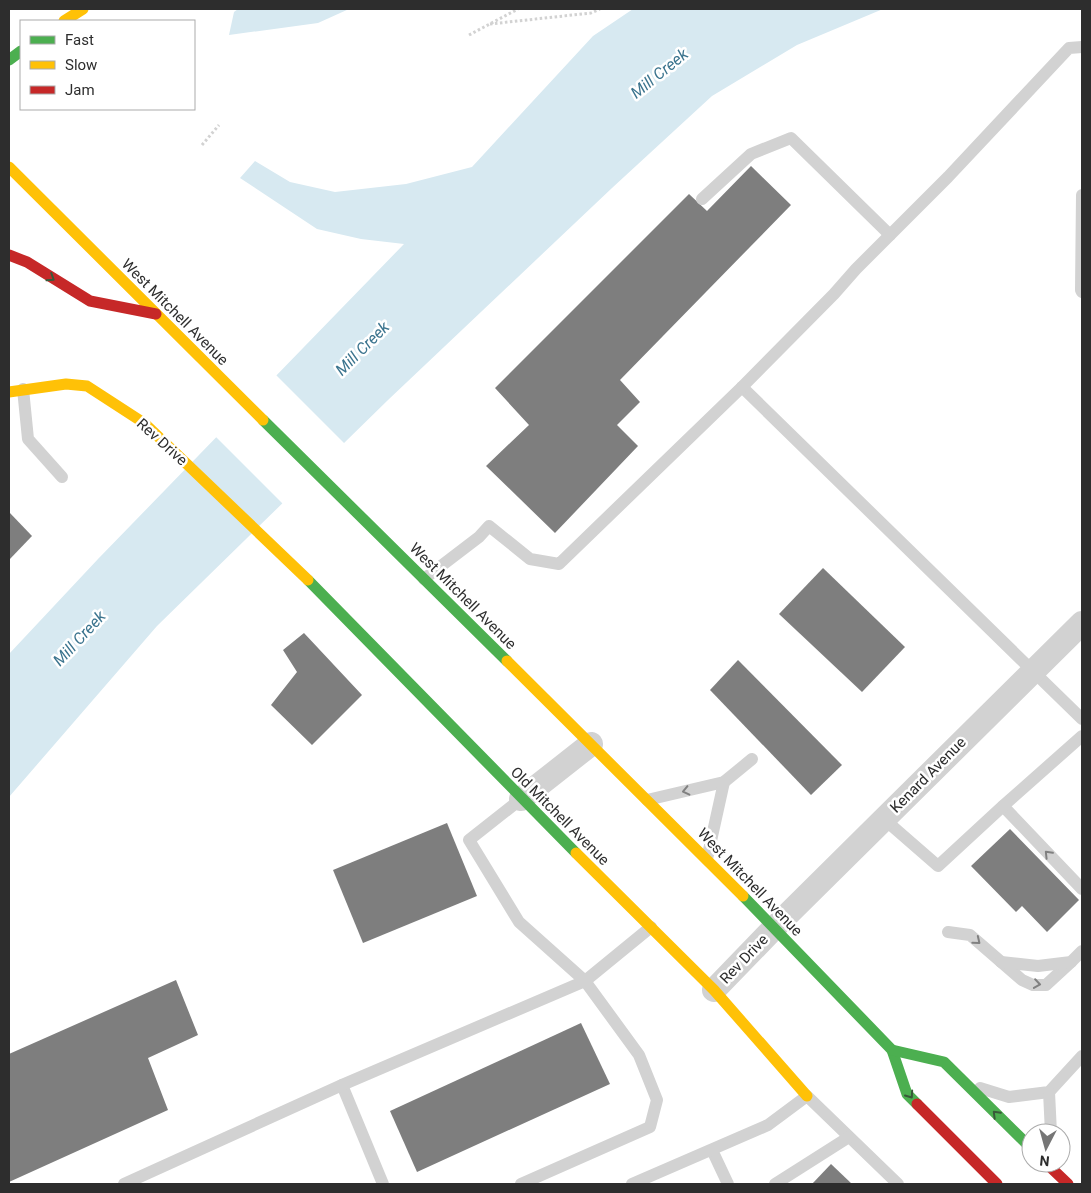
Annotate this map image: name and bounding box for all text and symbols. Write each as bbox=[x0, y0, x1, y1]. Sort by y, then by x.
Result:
legend bbox=[20, 20, 195, 110]
text: Fast bbox=[65, 31, 94, 49]
water label: Mill Creek bbox=[627, 44, 693, 102]
text: Slow bbox=[65, 56, 97, 74]
text: Jam bbox=[65, 81, 95, 99]
street label: West Mitchell Avenue bbox=[118, 255, 232, 369]
one-way arrow bbox=[46, 272, 55, 281]
water label: Mill Creek bbox=[331, 317, 394, 379]
street label: Rev Drive bbox=[133, 415, 191, 469]
street label: West Mitchell Avenue bbox=[406, 539, 520, 653]
water label: Mill Creek bbox=[49, 606, 110, 670]
street label: Kenard Avenue bbox=[886, 733, 970, 817]
street label: Old Mitchell Avenue bbox=[507, 763, 613, 869]
one-way arrow bbox=[681, 785, 690, 796]
street label: West Mitchell Avenue bbox=[694, 824, 806, 940]
one-way arrow bbox=[1045, 850, 1054, 859]
street label: Rev Drive bbox=[716, 930, 772, 987]
one-way arrow bbox=[971, 935, 980, 943]
one-way arrow bbox=[1034, 978, 1042, 989]
one-way arrow bbox=[903, 1090, 913, 1099]
one-way arrow bbox=[993, 1111, 1002, 1120]
north arrow bbox=[1021, 1123, 1071, 1173]
text: N bbox=[1039, 1152, 1050, 1169]

